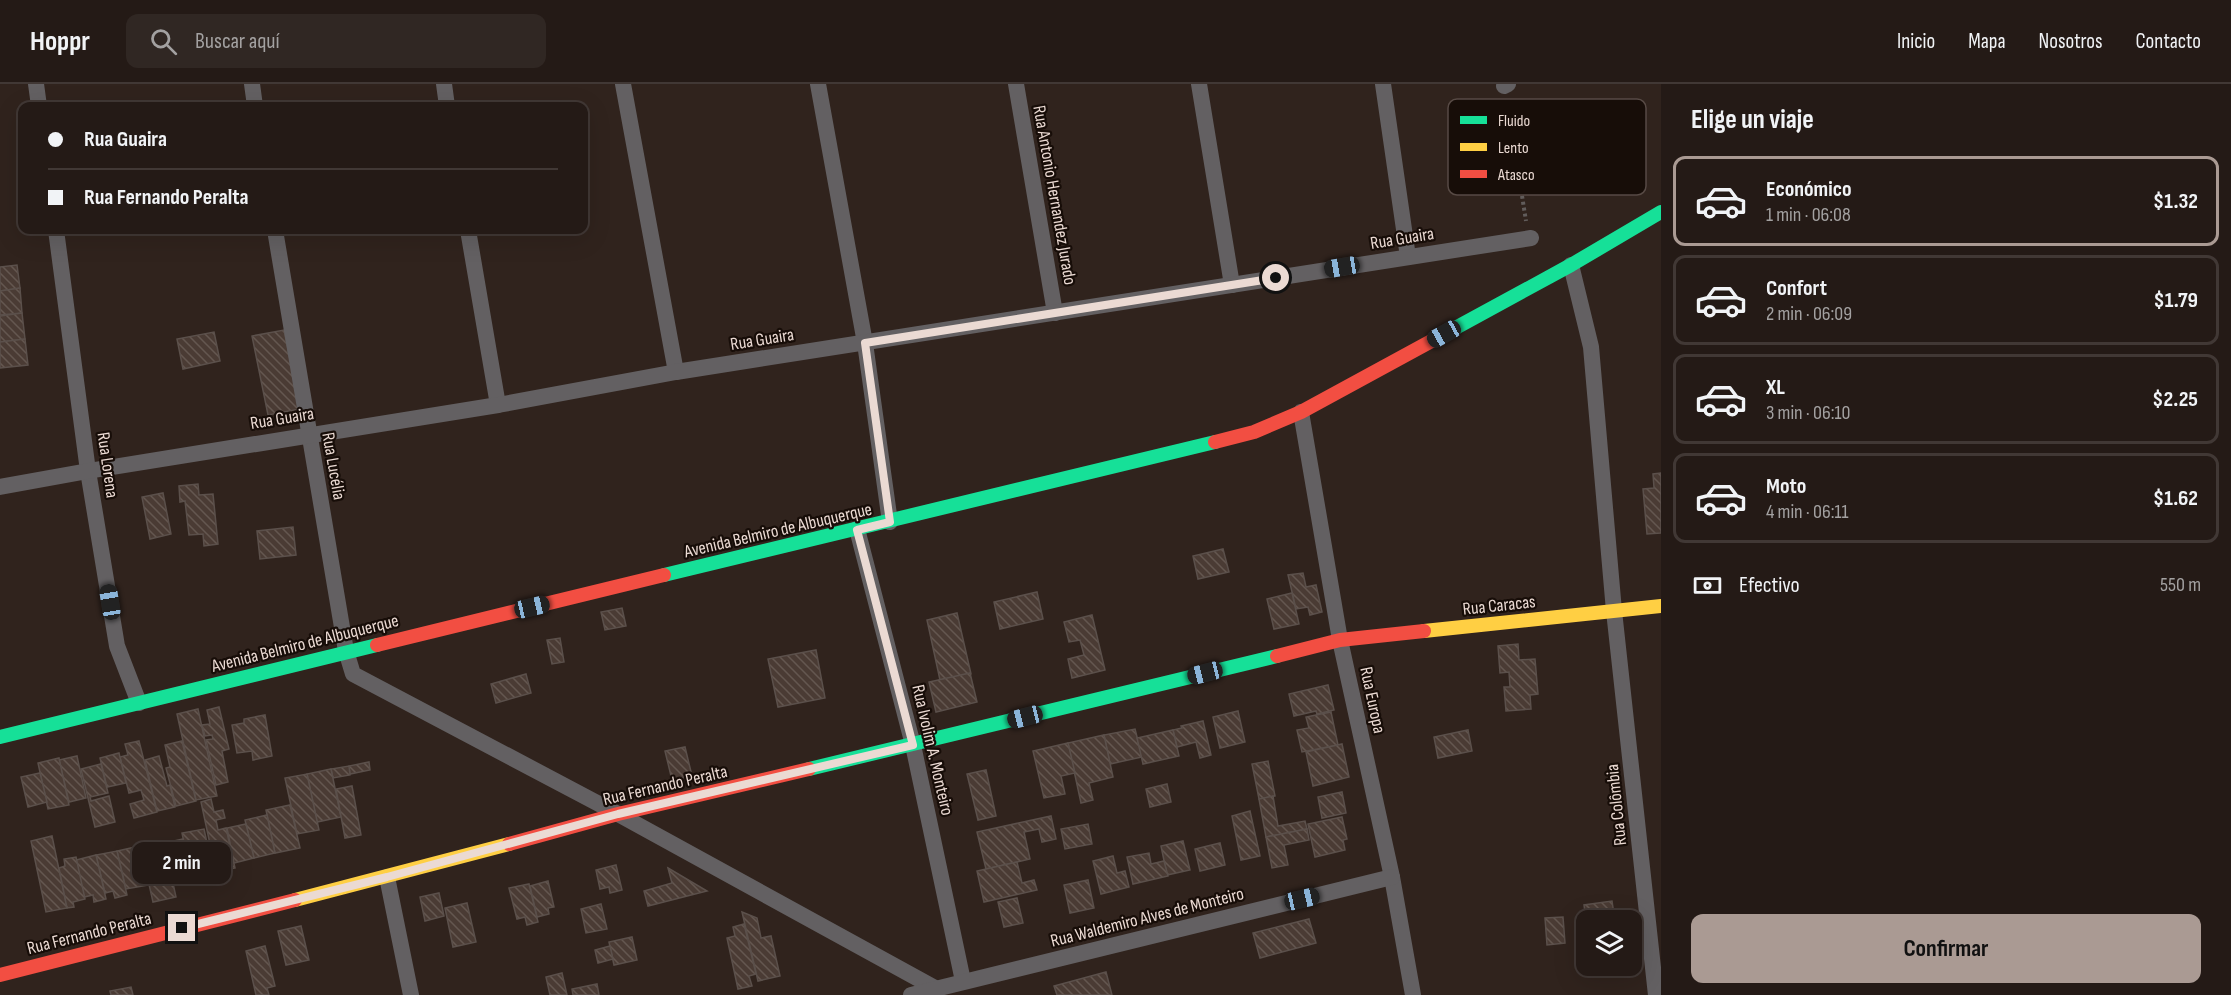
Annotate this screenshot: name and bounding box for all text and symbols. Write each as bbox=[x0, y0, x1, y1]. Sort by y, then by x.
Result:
search box bbox=[126, 14, 546, 68]
text: Hoppr bbox=[30, 25, 90, 58]
icon: search bbox=[147, 25, 180, 58]
text: Buscar aquí bbox=[195, 28, 280, 55]
text: Inicio bbox=[1897, 29, 1935, 54]
text: Mapa bbox=[1968, 29, 2006, 54]
text: Nosotros bbox=[2039, 29, 2103, 54]
text: Contacto bbox=[2136, 29, 2201, 54]
legend bbox=[1448, 99, 1646, 195]
street label: Rua Antonio Hernandez Jurado bbox=[1028, 104, 1081, 286]
text: Elige un viaje bbox=[1691, 104, 1814, 136]
text: Fluido bbox=[1498, 112, 1530, 131]
text: Rua Guaira bbox=[84, 126, 167, 153]
text: Lento bbox=[1498, 139, 1529, 158]
text: Atasco bbox=[1497, 166, 1535, 185]
icon: car bbox=[1694, 174, 1748, 228]
text: Económico bbox=[1766, 176, 1852, 203]
text: Rua Fernando Peralta bbox=[84, 184, 248, 211]
text: $1.32 bbox=[2153, 188, 2198, 215]
text: 1 min · 06:08 bbox=[1766, 203, 1851, 227]
street label: Rua Guaira bbox=[1369, 223, 1436, 254]
car bbox=[1323, 255, 1361, 279]
route start bbox=[1262, 264, 1289, 291]
icon: car bbox=[1694, 273, 1748, 327]
text: Confort bbox=[1766, 275, 1827, 302]
text: $1.79 bbox=[2153, 287, 2198, 314]
text: 2 min · 06:09 bbox=[1766, 302, 1852, 326]
car bbox=[1424, 317, 1464, 351]
street label: Rua Guaira bbox=[729, 324, 796, 355]
icon: car bbox=[1694, 372, 1748, 426]
text: XL bbox=[1766, 374, 1785, 401]
text: $2.25 bbox=[2152, 386, 2198, 413]
text: 3 min · 06:10 bbox=[1766, 401, 1850, 425]
street label: Rua Guaira bbox=[249, 403, 316, 434]
street label: Rua Lorena bbox=[92, 431, 123, 499]
street label: Rua Lucélia bbox=[317, 431, 350, 502]
icon: car bbox=[1694, 471, 1748, 525]
text: Moto bbox=[1766, 473, 1806, 500]
text: $1.62 bbox=[2153, 485, 2198, 512]
street label: Avenida Belmiro de Albuquerque bbox=[681, 499, 874, 563]
text: 4 min · 06:11 bbox=[1766, 500, 1848, 524]
icon: cash bbox=[1691, 569, 1724, 602]
text: Efectivo bbox=[1739, 572, 1800, 599]
text: 550 m bbox=[2160, 573, 2201, 597]
car bbox=[98, 583, 122, 621]
street label: Rua Caracas bbox=[1462, 591, 1537, 620]
car bbox=[512, 594, 552, 620]
street label: Avenida Belmiro de Albuquerque bbox=[209, 610, 401, 677]
car bbox=[1185, 660, 1225, 686]
street label: Rua Europa bbox=[1355, 665, 1390, 735]
street label: Rua Ivolim A. Monteiro bbox=[907, 683, 958, 817]
car bbox=[1005, 704, 1045, 730]
street label: Rua Fernando Peralta bbox=[601, 761, 729, 810]
street label: Rua Colômbia bbox=[1602, 763, 1631, 847]
callout: 2 min bbox=[132, 841, 231, 883]
text: 2 min bbox=[162, 851, 201, 875]
street label: Rua Waldemiro Alves de Monteiro bbox=[1048, 883, 1246, 952]
car bbox=[1282, 886, 1322, 912]
street label: Rua Fernando Peralta bbox=[25, 908, 153, 959]
map controls bbox=[1576, 910, 1642, 976]
button: layers bbox=[1576, 910, 1642, 976]
route end bbox=[168, 914, 195, 941]
button: Confirmar bbox=[1691, 914, 2201, 983]

